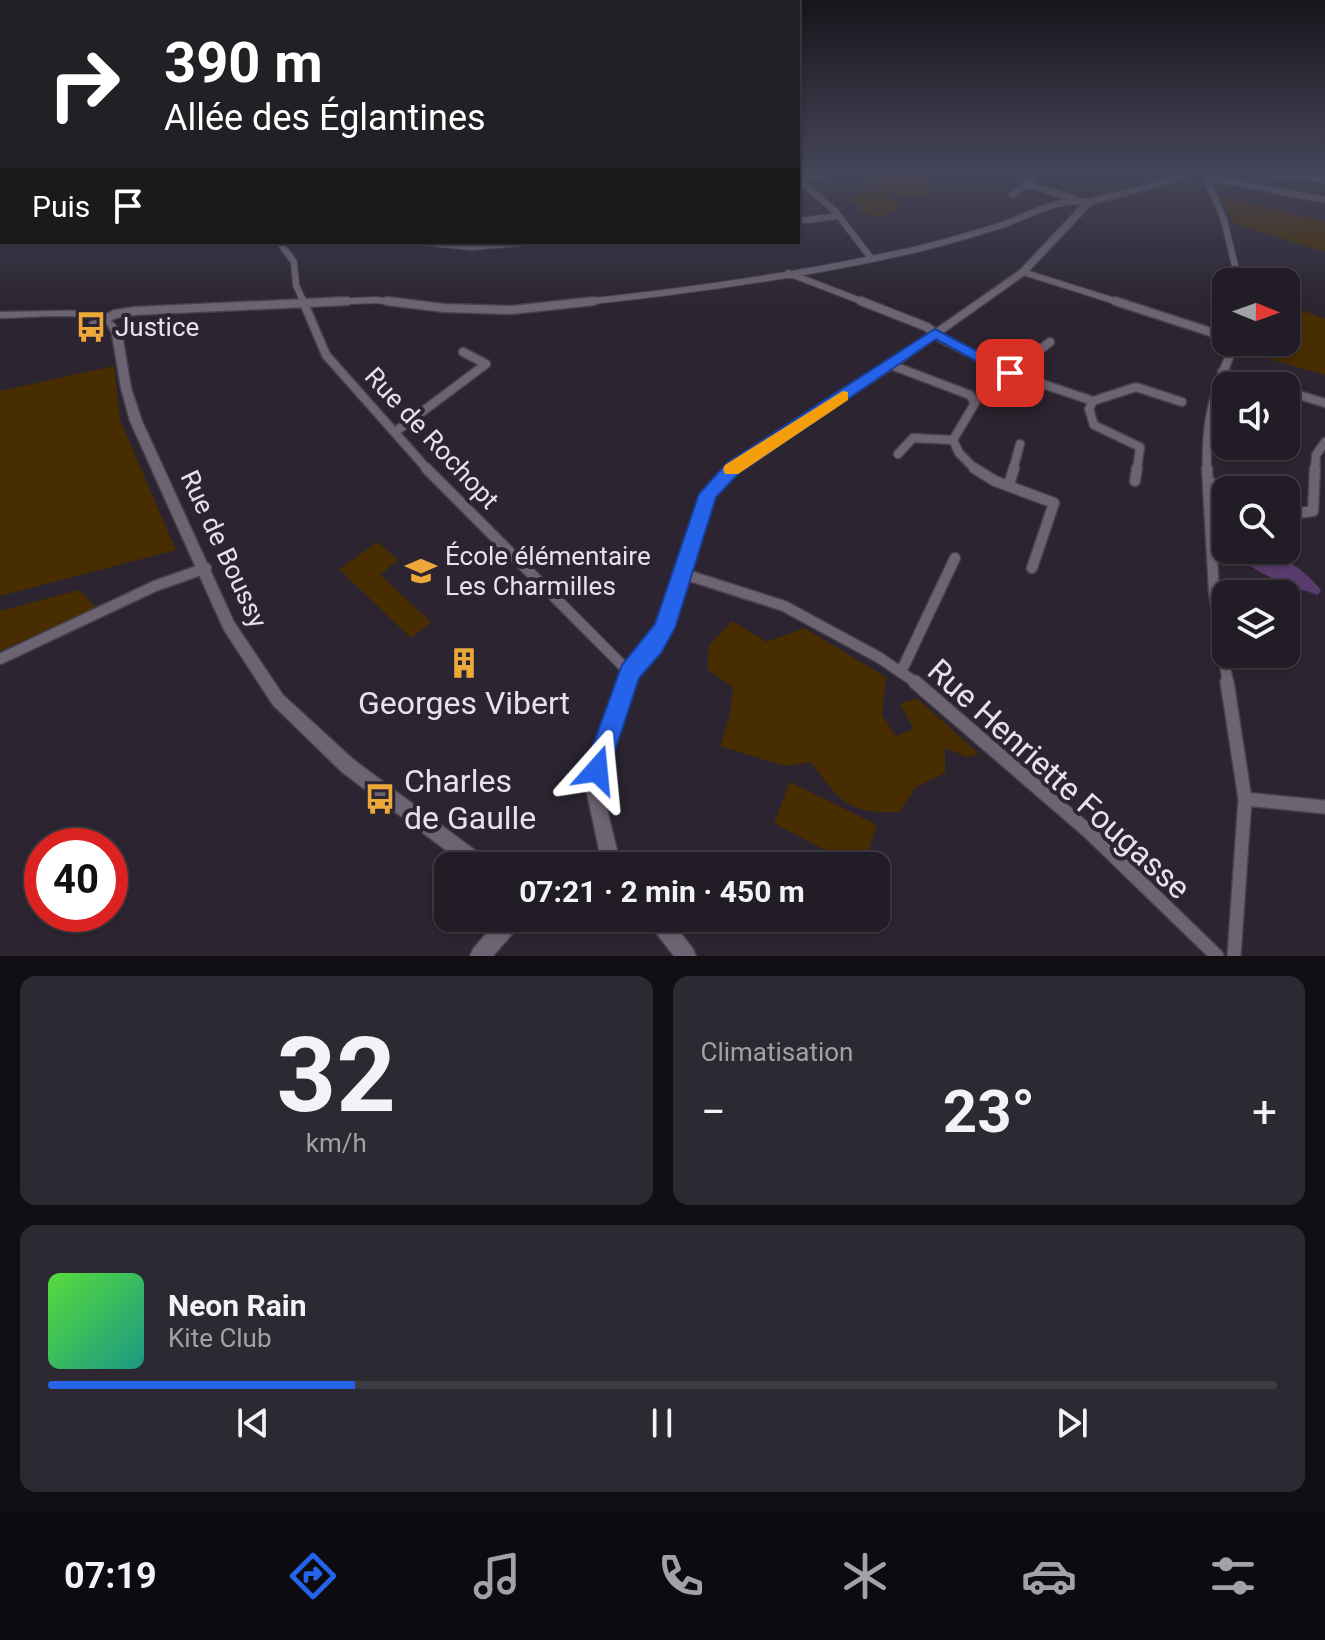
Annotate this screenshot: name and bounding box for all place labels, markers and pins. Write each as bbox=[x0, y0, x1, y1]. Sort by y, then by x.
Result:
bus stop icon: Justice bbox=[74, 310, 108, 344]
place label: Justice bbox=[115, 312, 199, 342]
pin bbox=[976, 339, 1044, 407]
place label: École élémentaire Les Charmilles bbox=[445, 541, 651, 601]
school or university icon: École élémentaire Les Charmilles bbox=[404, 554, 438, 588]
building icon: Georges Vibert bbox=[447, 646, 481, 680]
place label: Georges Vibert bbox=[358, 684, 570, 722]
place label: Charles de Gaulle bbox=[404, 762, 536, 837]
bus stop icon: Charles de Gaulle bbox=[363, 782, 397, 816]

